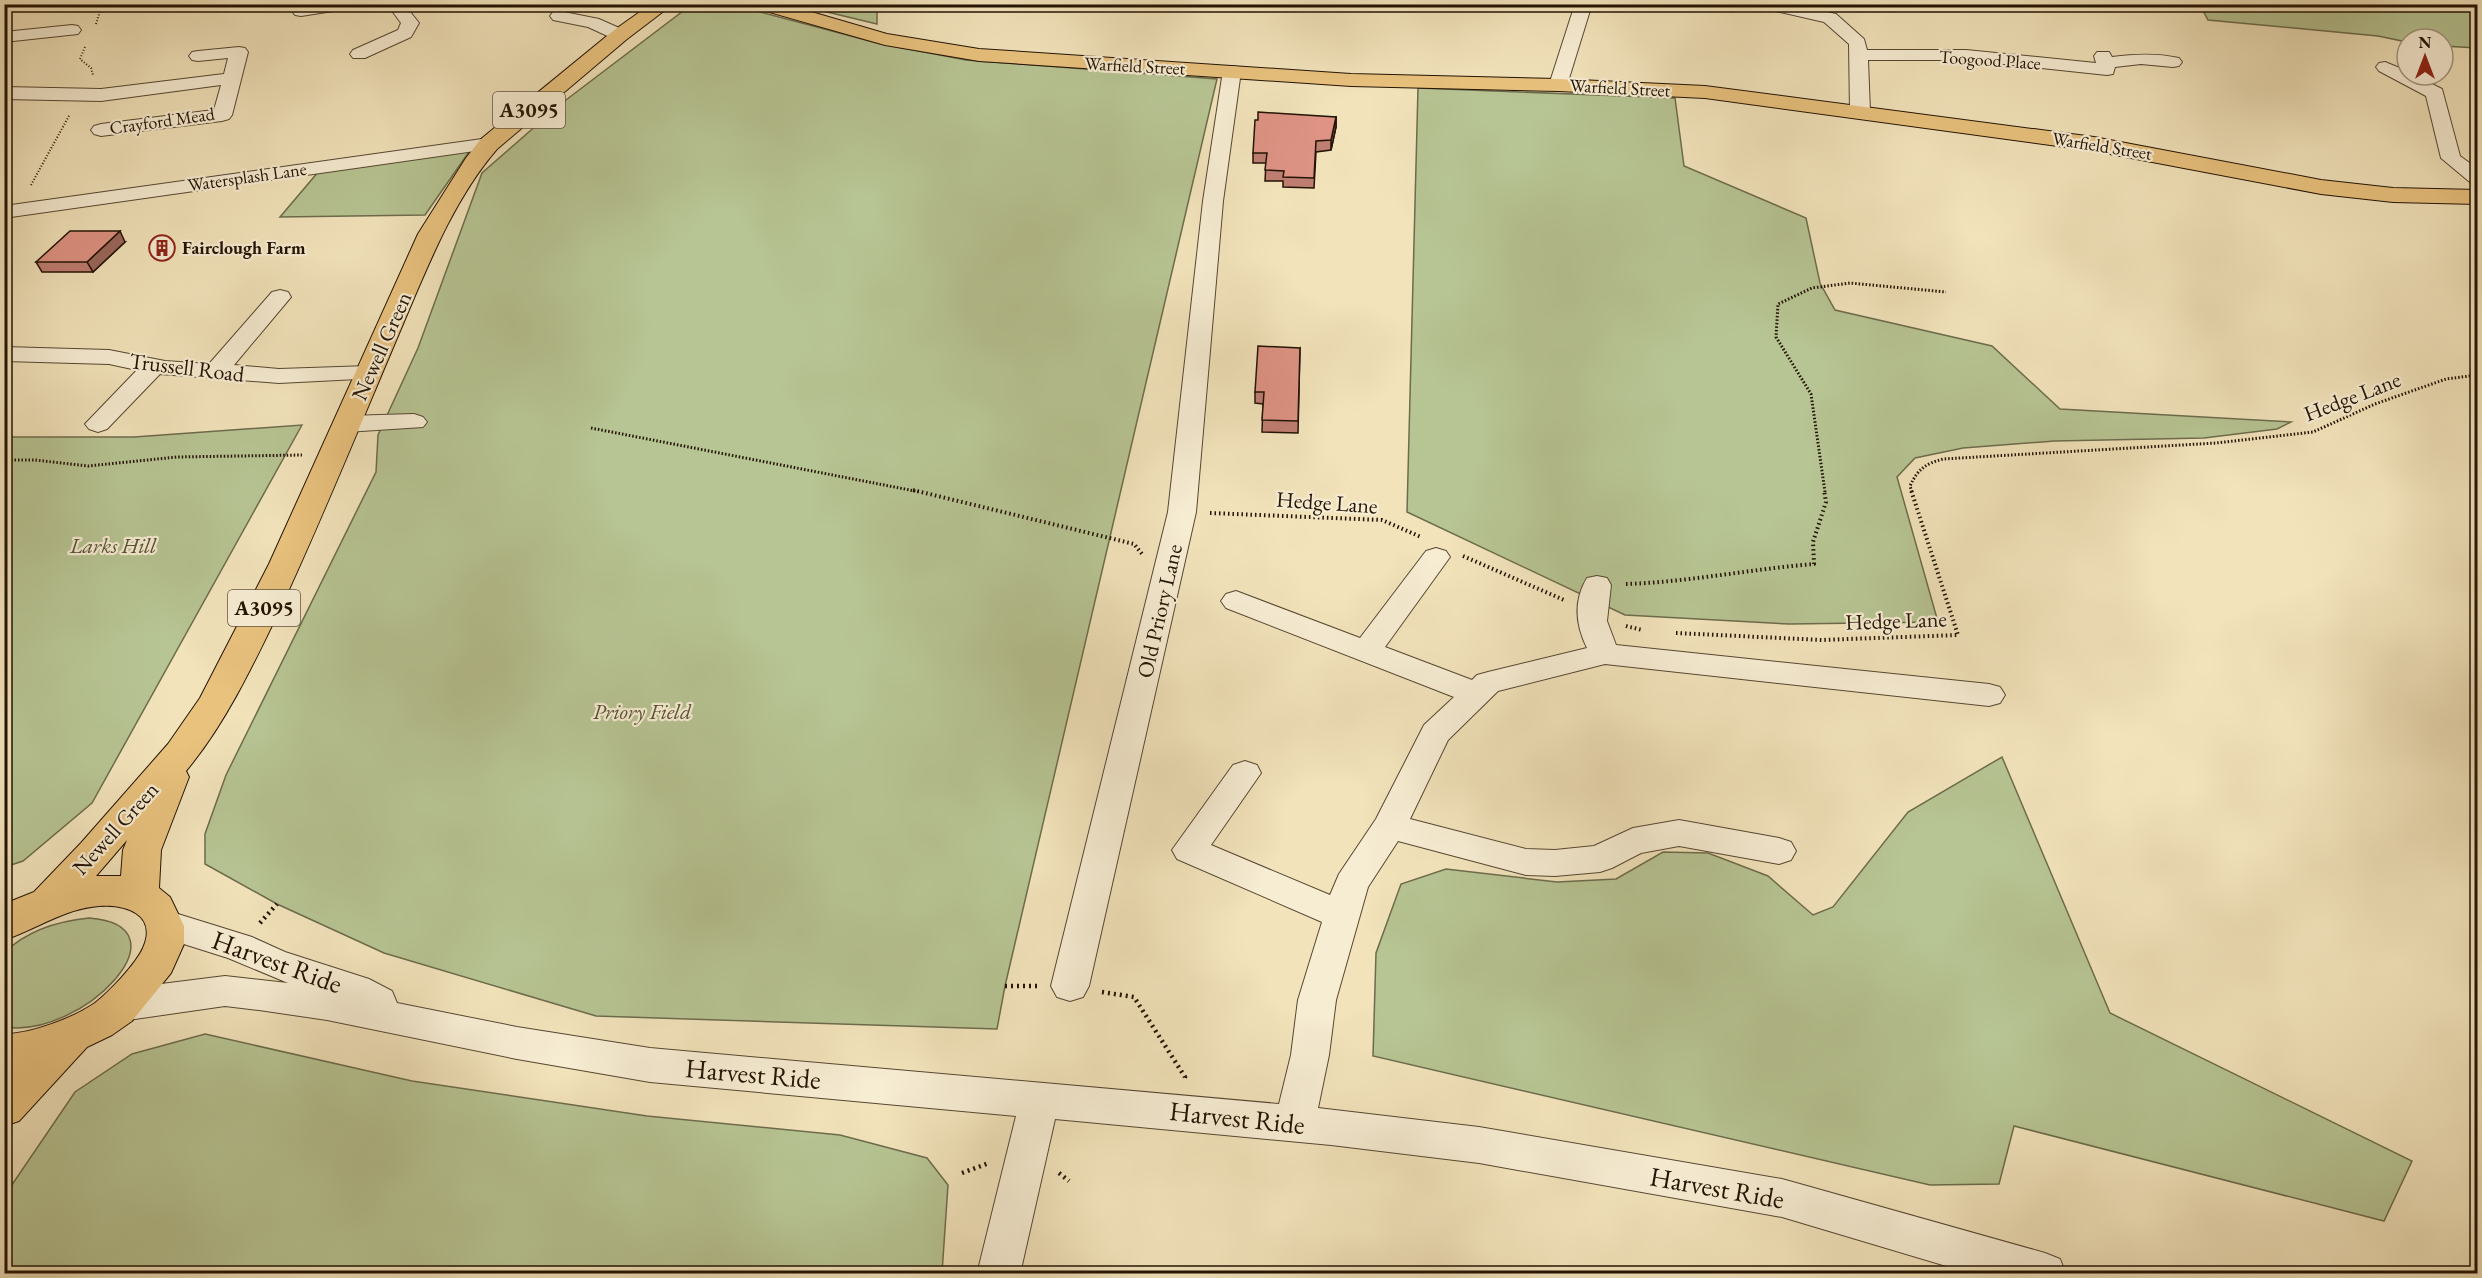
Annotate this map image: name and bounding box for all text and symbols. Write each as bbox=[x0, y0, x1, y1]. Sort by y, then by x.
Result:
north arrow bbox=[2395, 27, 2455, 87]
text: N bbox=[2419, 32, 2432, 53]
street label: Toogood Place bbox=[1938, 44, 2042, 75]
street label: Warfield Street bbox=[1084, 51, 1186, 80]
street label: Warfield Street bbox=[1569, 73, 1671, 102]
road number: A3095 bbox=[493, 92, 565, 128]
street label: Crayford Mead bbox=[108, 102, 217, 139]
street label: Warfield Street bbox=[2050, 126, 2154, 165]
street label: Watersplash Lane bbox=[186, 157, 308, 196]
building icon: Fairclough Farm bbox=[147, 233, 177, 263]
place label: Fairclough Farm bbox=[182, 236, 306, 259]
street label: Newell Green bbox=[345, 287, 418, 405]
street label: Trussell Road bbox=[128, 346, 247, 389]
street label: Hedge Lane bbox=[2300, 365, 2405, 428]
street label: Hedge Lane bbox=[1275, 484, 1379, 521]
park label: Larks Hill bbox=[69, 531, 157, 560]
street label: Old Priory Lane bbox=[1130, 541, 1189, 681]
road number: A3095 bbox=[228, 590, 300, 626]
street label: Hedge Lane bbox=[1845, 604, 1948, 637]
park label: Priory Field bbox=[593, 697, 692, 726]
street label: Newell Green bbox=[66, 775, 165, 881]
street label: Harvest Ride bbox=[207, 922, 347, 1001]
street label: Harvest Ride bbox=[684, 1050, 822, 1097]
street label: Harvest Ride bbox=[1168, 1093, 1307, 1142]
street label: Harvest Ride bbox=[1647, 1158, 1787, 1217]

